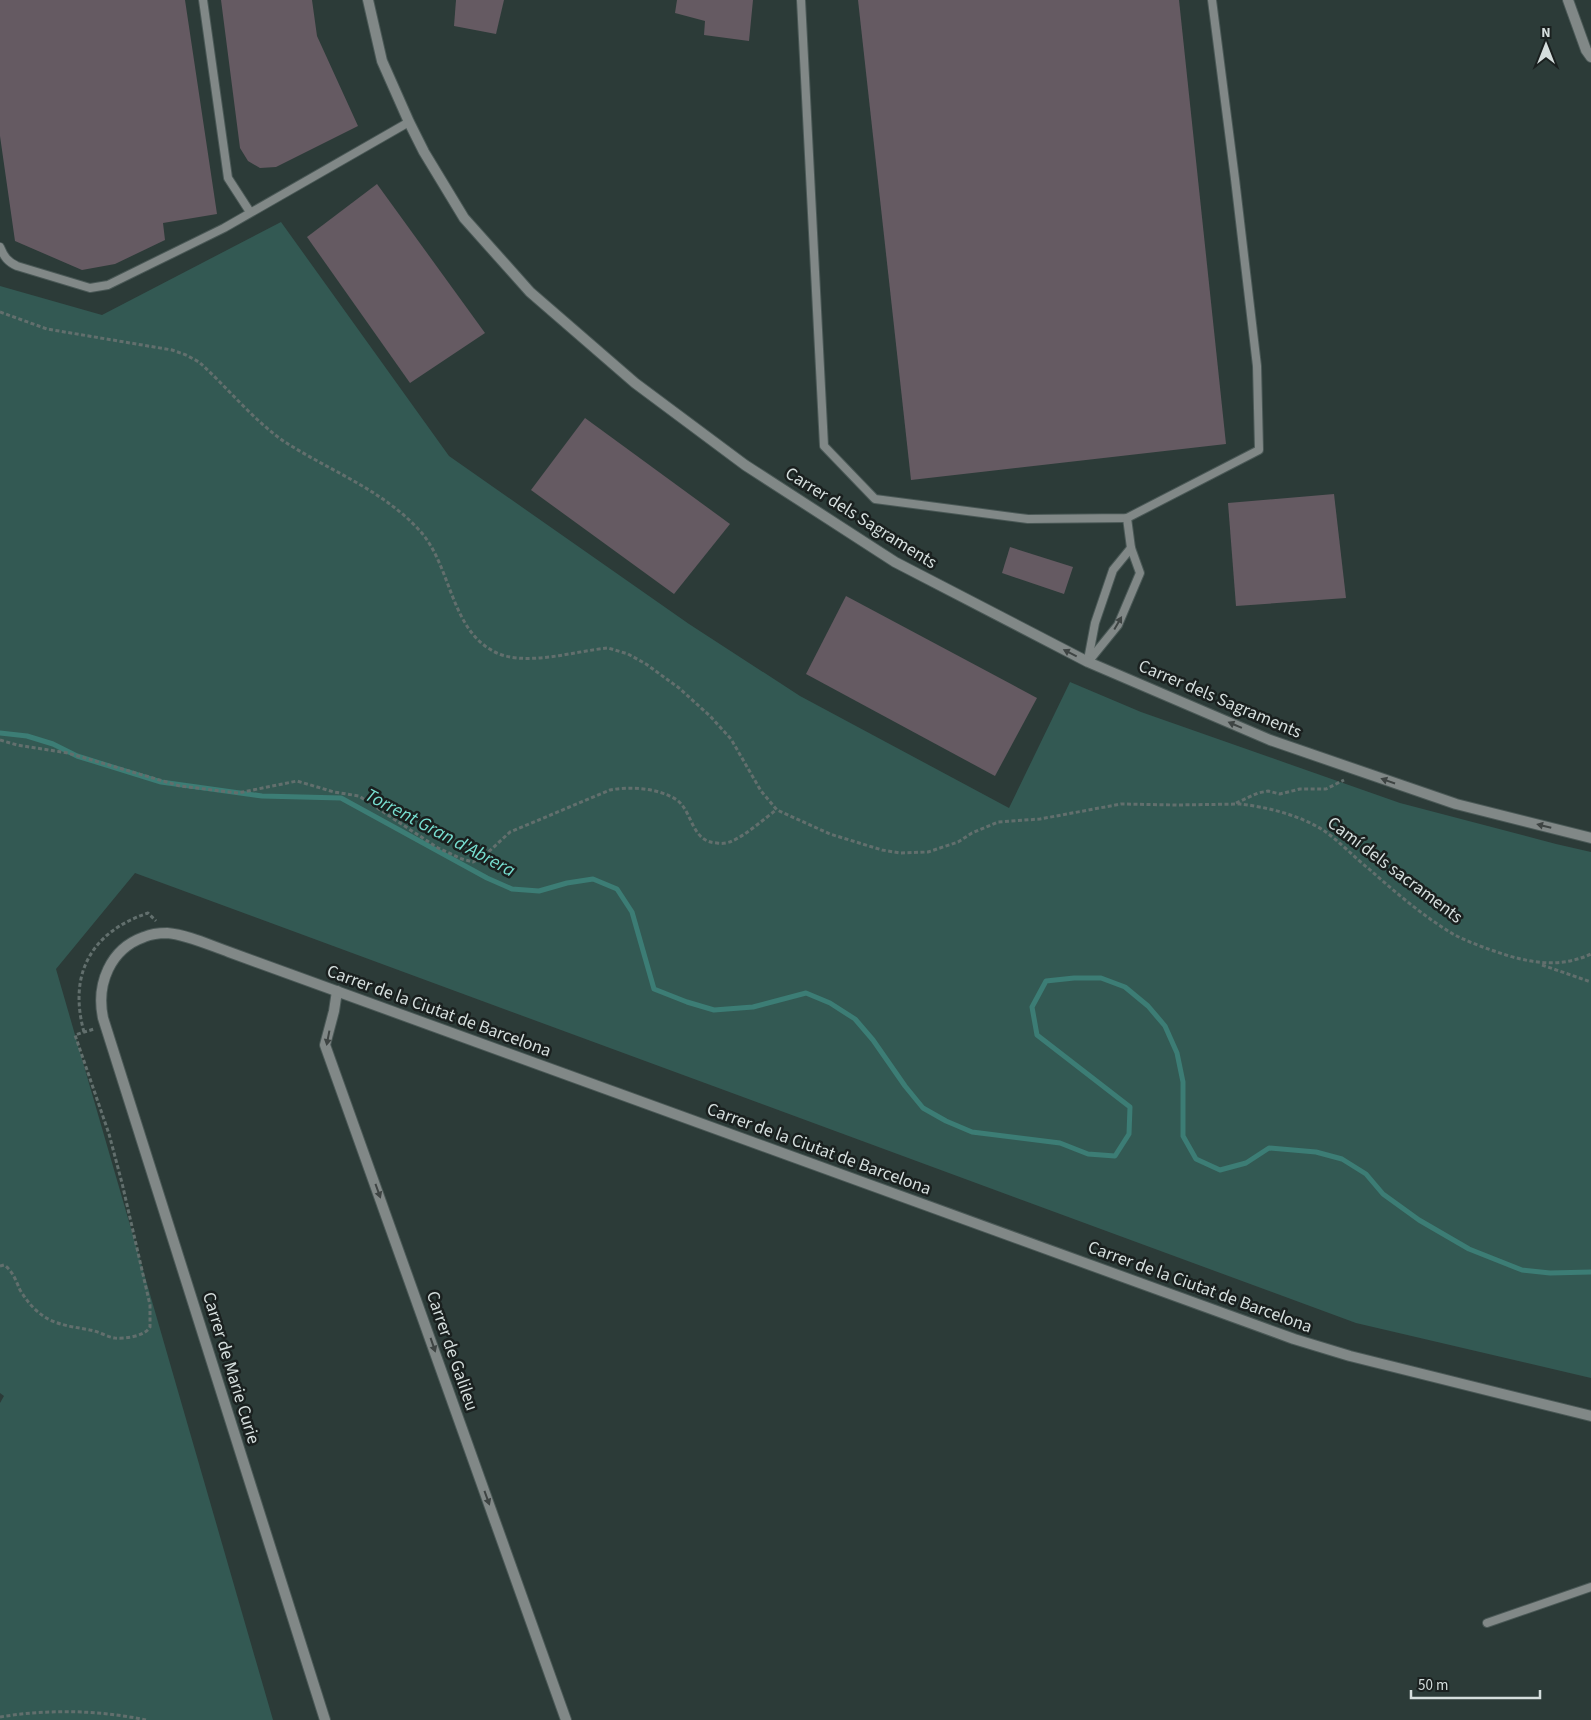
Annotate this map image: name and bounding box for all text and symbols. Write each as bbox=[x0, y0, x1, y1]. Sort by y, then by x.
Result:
north arrow bbox=[1521, 20, 1571, 70]
text: N bbox=[1541, 23, 1551, 43]
street label: Carrer dels Sagraments bbox=[780, 461, 942, 575]
one-way arrow bbox=[1113, 617, 1122, 630]
one-way arrow bbox=[1063, 649, 1078, 657]
street label: Carrer dels Sagraments bbox=[1135, 653, 1305, 745]
one-way arrow bbox=[1228, 720, 1242, 728]
one-way arrow bbox=[1380, 777, 1395, 785]
water label: Torrent Gran d'Abrera bbox=[360, 782, 520, 884]
street label: Camí dels sacraments bbox=[1322, 811, 1468, 929]
one-way arrow bbox=[1536, 822, 1551, 830]
street label: Carrer de la Ciutat de Barcelona bbox=[323, 959, 555, 1063]
one-way arrow bbox=[323, 1031, 331, 1047]
street label: Carrer de la Ciutat de Barcelona bbox=[703, 1097, 935, 1201]
one-way arrow bbox=[375, 1184, 382, 1199]
street label: Carrer de la Ciutat de Barcelona bbox=[1084, 1235, 1316, 1339]
street label: Carrer de Galileu bbox=[420, 1288, 484, 1414]
street label: Carrer de Marie Curie bbox=[196, 1289, 266, 1447]
one-way arrow bbox=[430, 1337, 437, 1352]
one-way arrow bbox=[483, 1491, 491, 1506]
scale bar bbox=[1411, 1668, 1540, 1700]
text: 50 m bbox=[1418, 1675, 1448, 1696]

